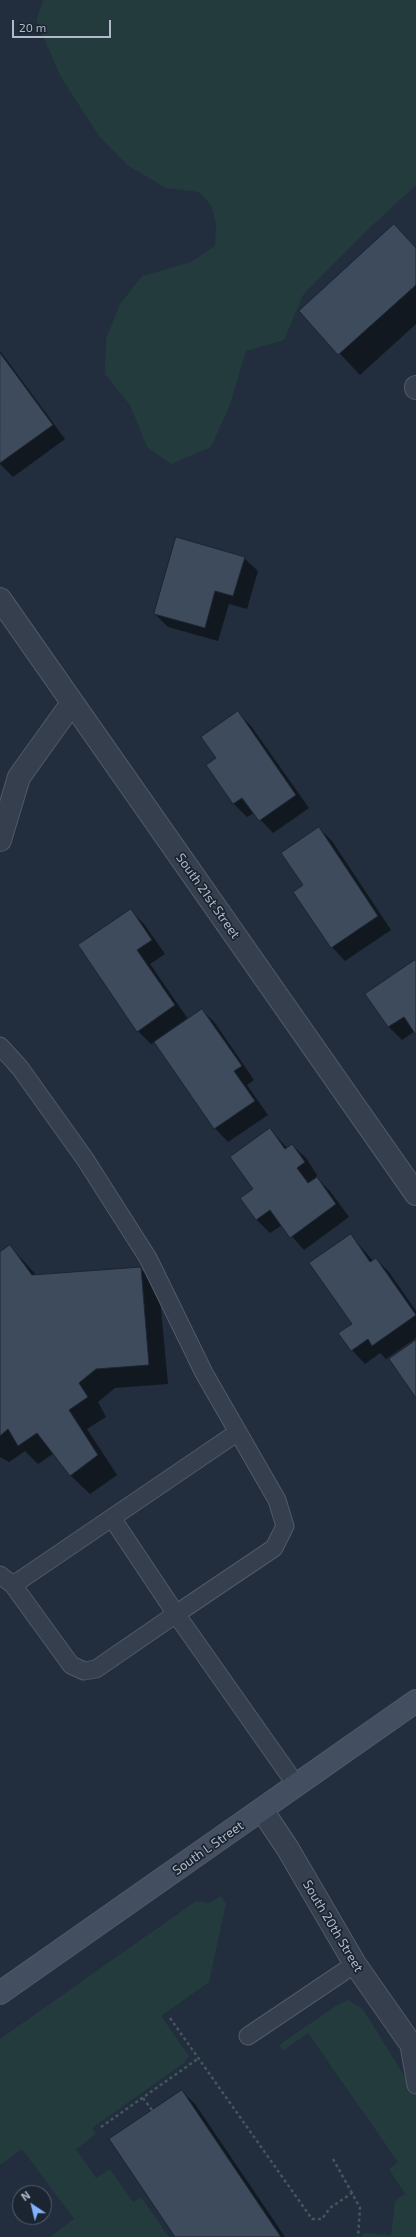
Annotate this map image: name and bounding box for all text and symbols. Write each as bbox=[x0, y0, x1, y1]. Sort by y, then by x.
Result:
scale bar bbox=[14, 12, 113, 38]
text: 20 m bbox=[19, 20, 46, 34]
street label: South 21st Street bbox=[173, 850, 243, 942]
street label: South L Street bbox=[169, 1818, 247, 1878]
street label: South 20th Street bbox=[299, 1877, 367, 1975]
north arrow bbox=[12, 2185, 52, 2225]
text: N bbox=[18, 2188, 32, 2203]

